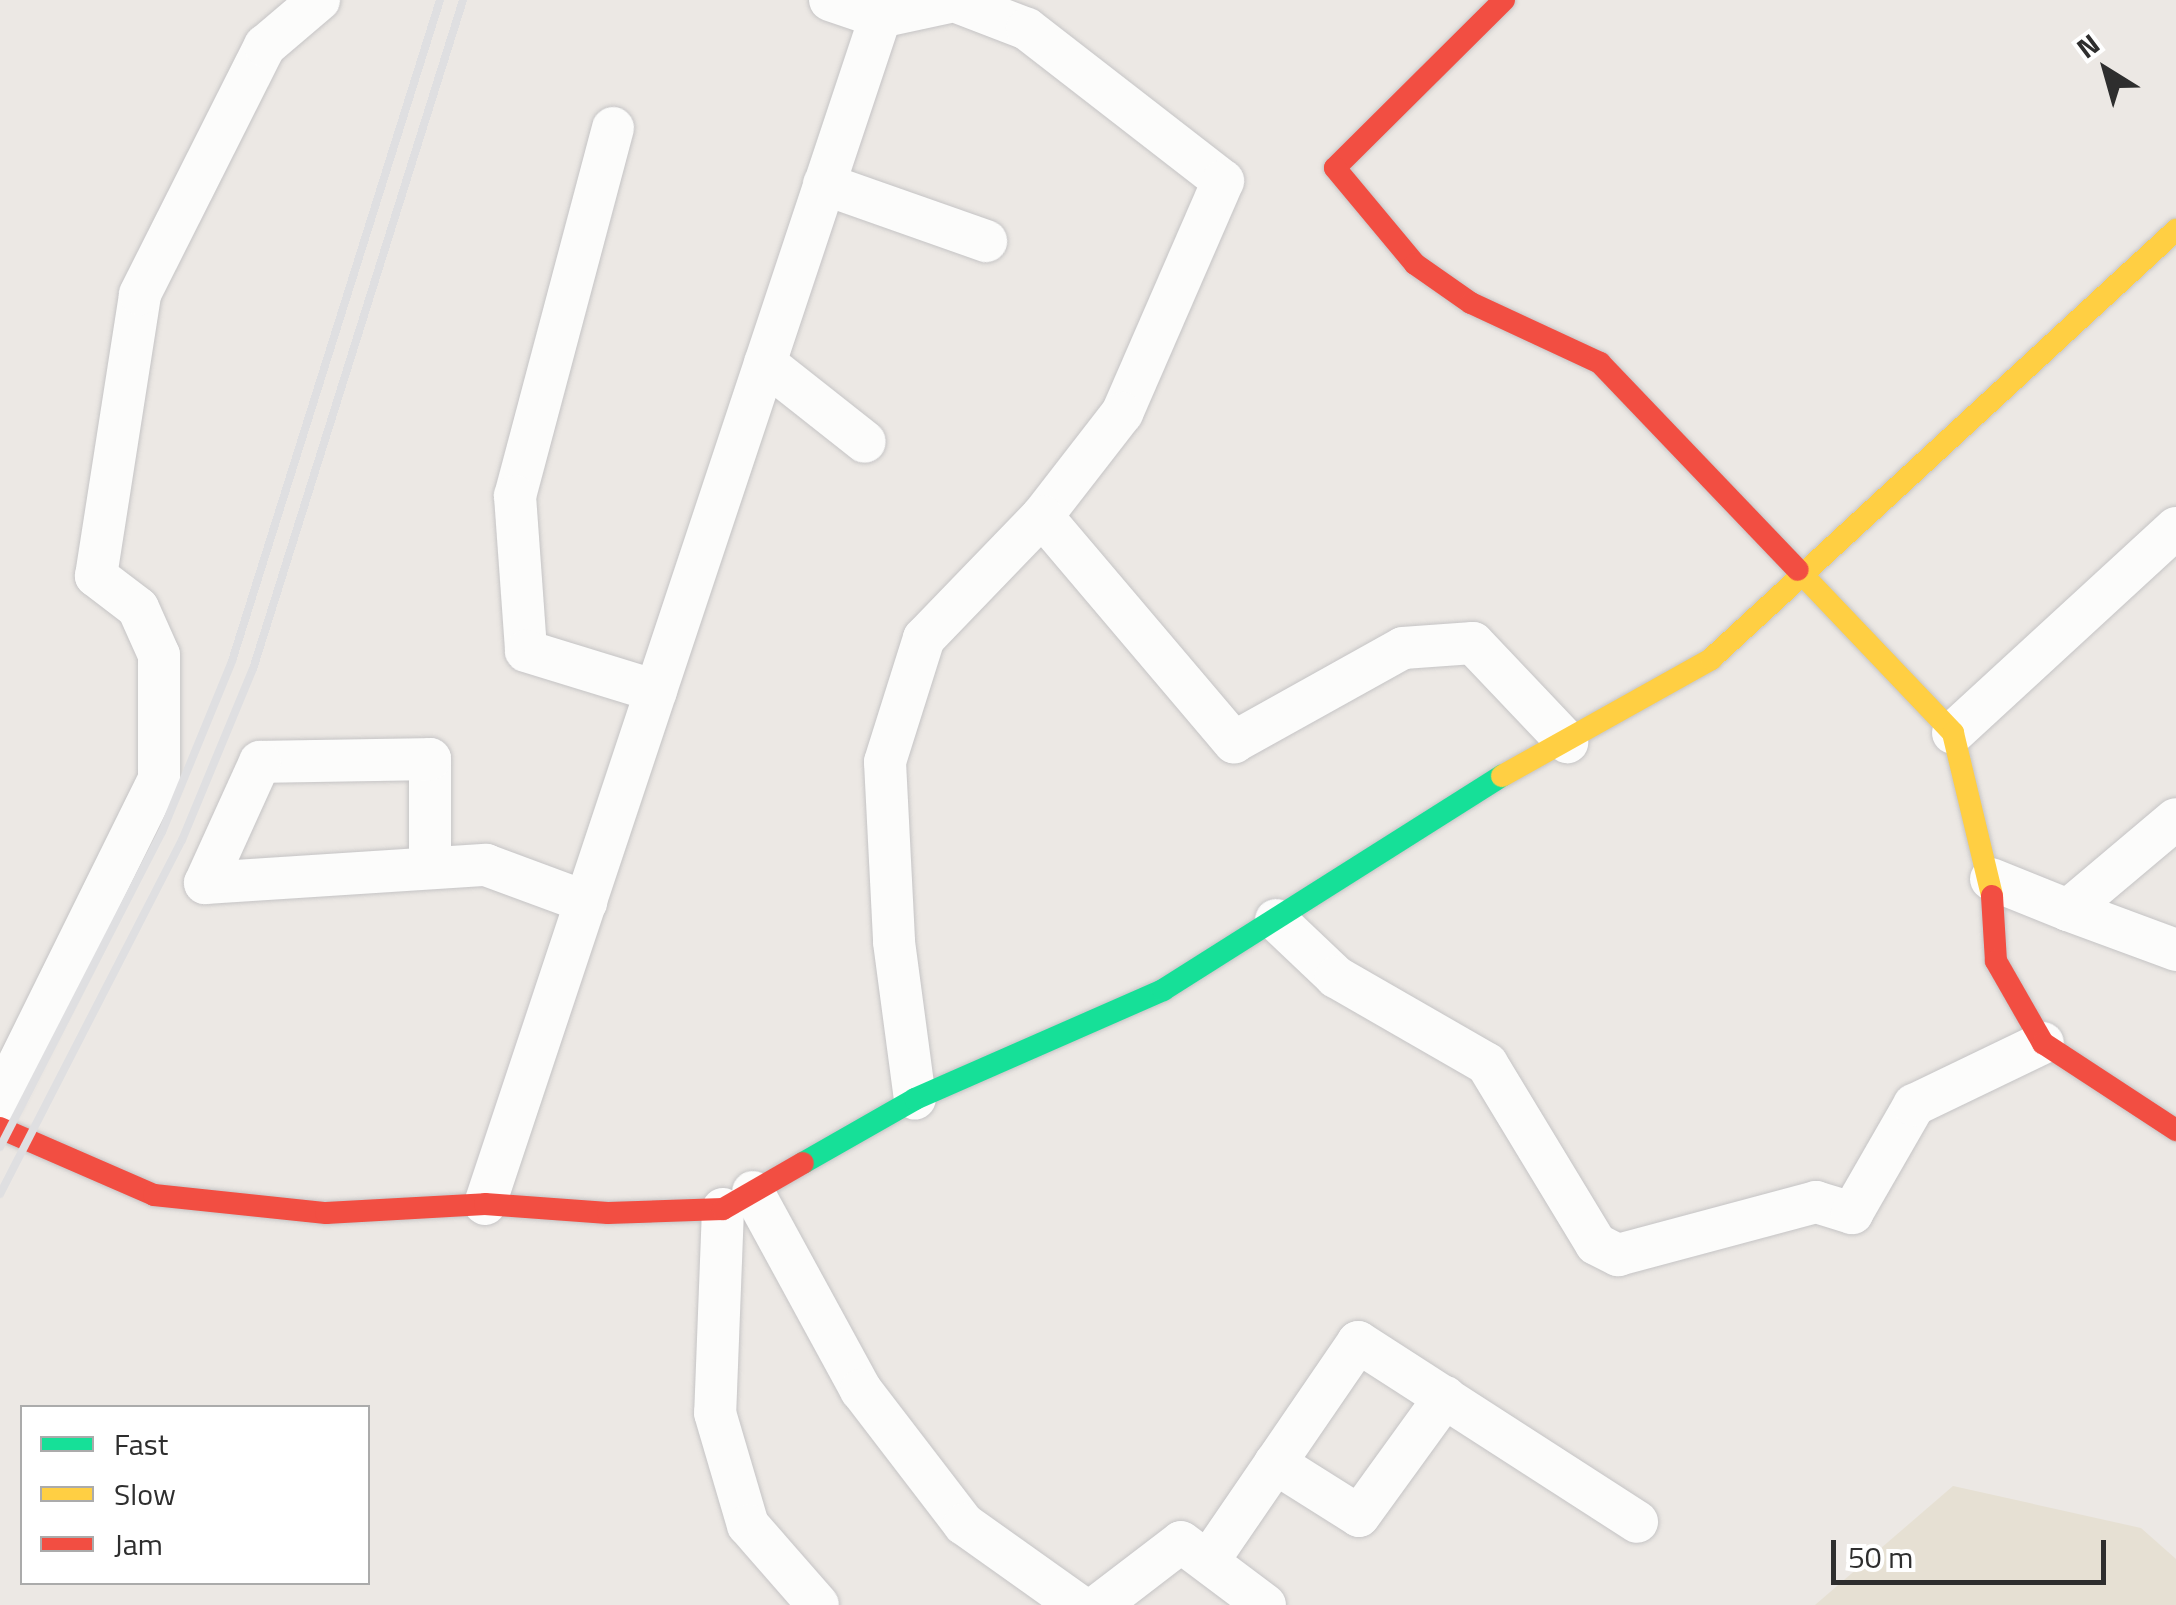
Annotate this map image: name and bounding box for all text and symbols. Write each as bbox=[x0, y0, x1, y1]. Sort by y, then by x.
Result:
north arrow bbox=[2056, 20, 2156, 120]
text: N bbox=[2067, 23, 2108, 69]
legend bbox=[20, 1405, 370, 1585]
text: Fast bbox=[114, 1421, 168, 1467]
text: Slow bbox=[114, 1471, 176, 1517]
scale bar bbox=[1836, 1520, 2111, 1582]
text: Jam bbox=[114, 1521, 163, 1567]
text: 50 m bbox=[1848, 1534, 1913, 1580]

